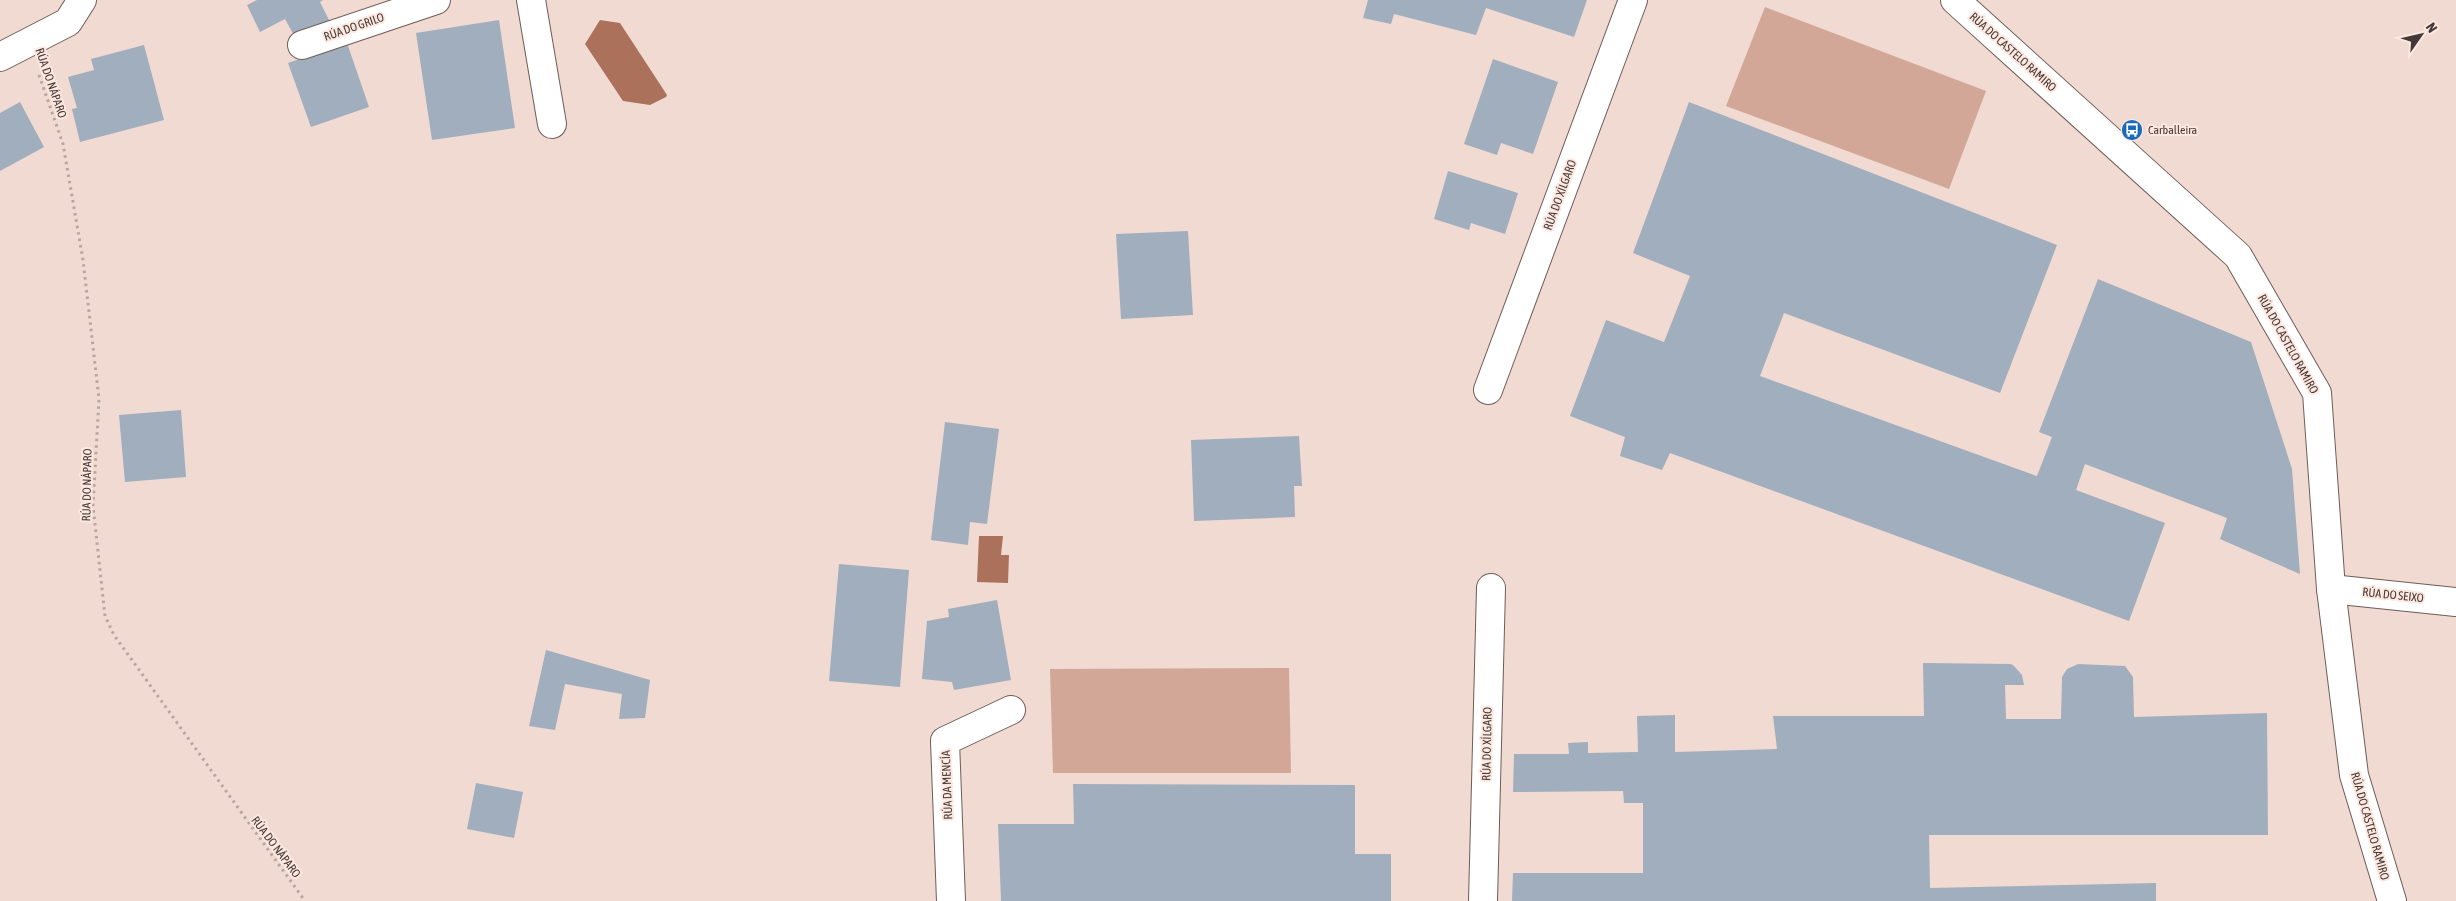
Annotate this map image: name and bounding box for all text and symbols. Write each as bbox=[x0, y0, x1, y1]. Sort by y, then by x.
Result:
street label: RÚA DO CASTELO RAMIRO bbox=[1967, 9, 2059, 95]
street label: RÚA DO GRILO bbox=[322, 10, 386, 44]
north arrow bbox=[2396, 10, 2446, 60]
text: N bbox=[2423, 20, 2441, 36]
street label: RÚA DO NÁPARO bbox=[32, 46, 70, 120]
bus stop icon: Carballeira bbox=[2120, 118, 2144, 142]
place label: Carballeira bbox=[2148, 123, 2197, 137]
street label: RÚA DO XÍLGARO bbox=[1541, 158, 1579, 232]
street label: RÚA DO CASTELO RAMIRO bbox=[2255, 292, 2321, 396]
street label: RÚA DO NÁPARO bbox=[79, 448, 95, 522]
street label: RÚA DO SEIXO bbox=[2362, 585, 2424, 605]
street label: RÚA DO XÍLGARO bbox=[1479, 707, 1495, 781]
street label: RÚA DA MENCÍA bbox=[939, 750, 955, 820]
street label: RÚA DO CASTELO RAMIRO bbox=[2348, 770, 2392, 882]
street label: RÚA DO NÁPARO bbox=[248, 814, 304, 880]

